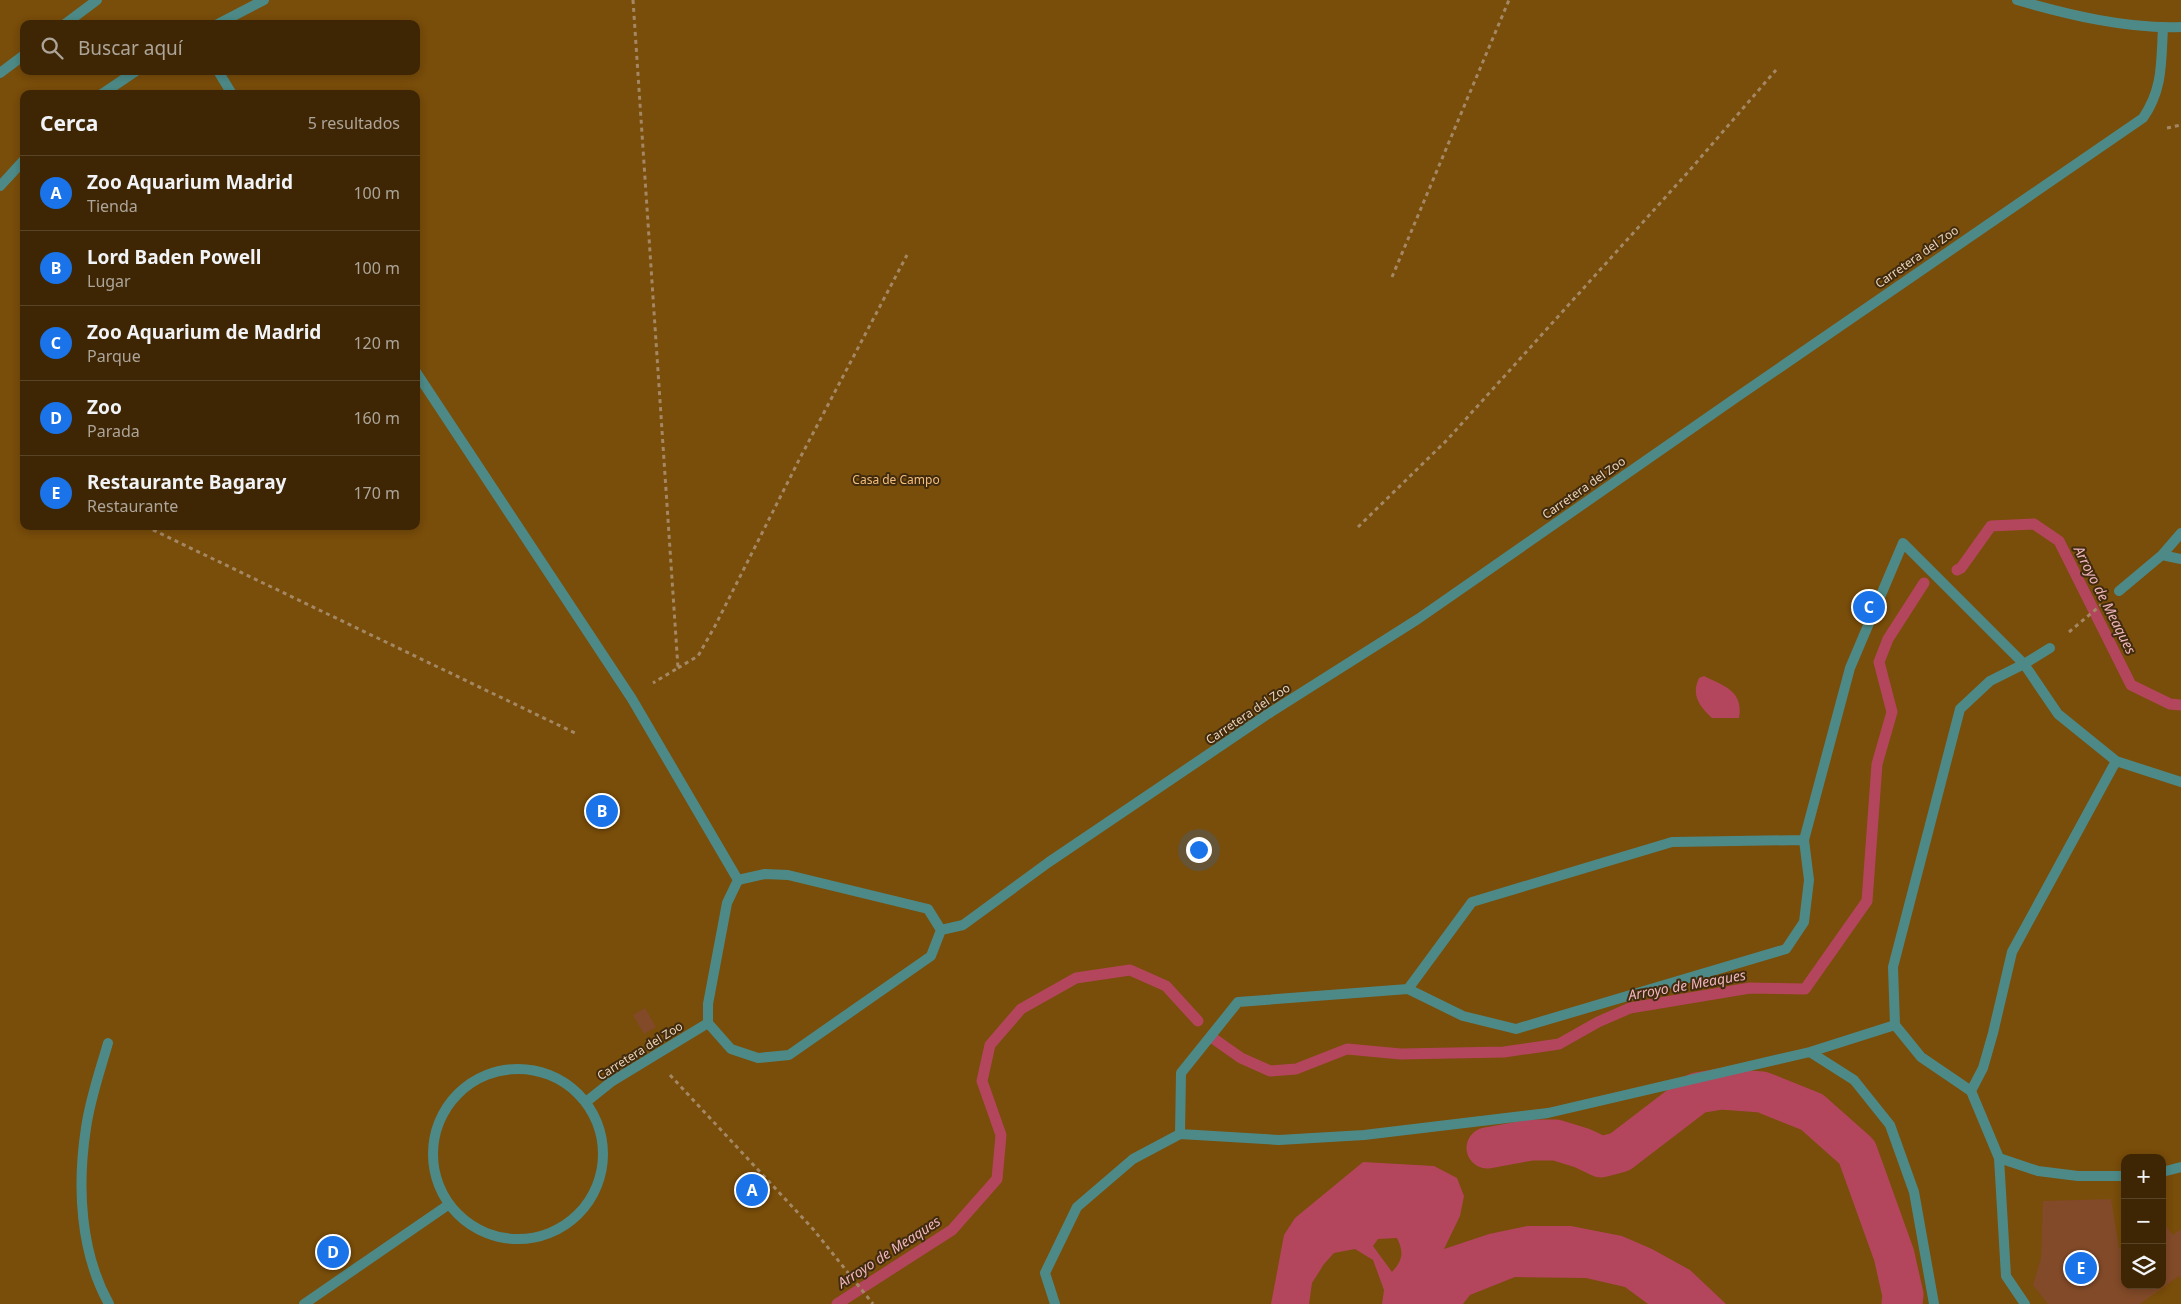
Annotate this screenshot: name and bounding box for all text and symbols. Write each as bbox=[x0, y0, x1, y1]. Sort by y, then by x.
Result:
search box bbox=[20, 20, 420, 75]
icon: search bbox=[38, 34, 66, 62]
text: Buscar aquí bbox=[78, 35, 183, 61]
text: Cerca bbox=[40, 109, 98, 137]
text: 5 resultados bbox=[308, 112, 400, 134]
text: Zoo Aquarium Madrid bbox=[87, 169, 293, 195]
text: A bbox=[50, 182, 62, 204]
text: 100 m bbox=[353, 182, 400, 204]
text: Tienda bbox=[87, 195, 138, 217]
street label: Carretera del Zoo bbox=[1872, 221, 1962, 292]
text: Lord Baden Powell bbox=[87, 244, 261, 270]
text: B bbox=[51, 257, 61, 279]
text: 100 m bbox=[353, 257, 400, 279]
text: Lugar bbox=[87, 270, 131, 292]
text: Zoo Aquarium de Madrid bbox=[87, 319, 321, 345]
text: C bbox=[51, 332, 61, 354]
text: 120 m bbox=[353, 332, 400, 354]
text: Parque bbox=[87, 345, 141, 367]
text: Zoo bbox=[87, 394, 122, 420]
text: D bbox=[50, 407, 62, 429]
text: 160 m bbox=[353, 407, 400, 429]
text: Parada bbox=[87, 420, 140, 442]
street label: Carretera del Zoo bbox=[1539, 452, 1629, 523]
text: Restaurante Bagaray bbox=[87, 469, 286, 495]
park label: Casa de Campo bbox=[852, 471, 940, 488]
text: E bbox=[52, 482, 60, 504]
text: 170 m bbox=[353, 482, 400, 504]
text: Restaurante bbox=[87, 495, 178, 517]
water label: Arroyo de Meaques bbox=[2069, 542, 2141, 657]
pin: C bbox=[1853, 588, 1885, 626]
street label: Carretera del Zoo bbox=[1202, 679, 1293, 748]
pin: B bbox=[586, 792, 618, 830]
your location bbox=[1186, 837, 1212, 863]
water label: Arroyo de Meaques bbox=[1626, 965, 1747, 1004]
street label: Carretera del Zoo bbox=[594, 1017, 686, 1084]
map controls bbox=[2121, 1154, 2166, 1289]
button: + bbox=[2121, 1154, 2166, 1199]
pin: A bbox=[736, 1171, 768, 1209]
button: − bbox=[2121, 1199, 2166, 1244]
water label: Arroyo de Meaques bbox=[833, 1211, 944, 1293]
pin: D bbox=[317, 1233, 349, 1271]
button: layers bbox=[2121, 1244, 2166, 1289]
pin: E bbox=[2065, 1249, 2097, 1287]

